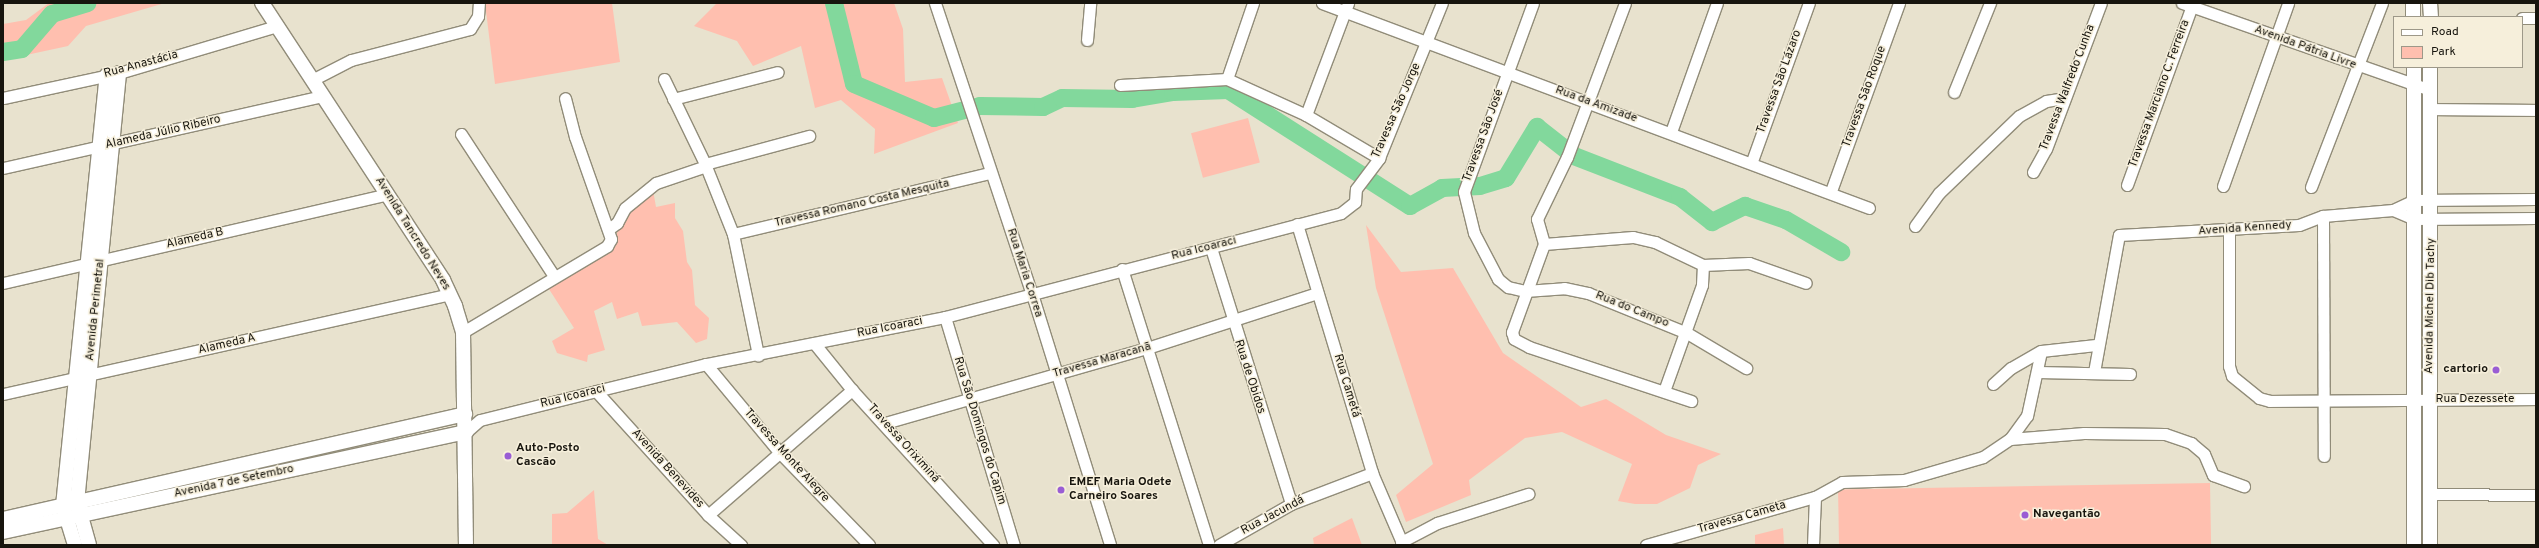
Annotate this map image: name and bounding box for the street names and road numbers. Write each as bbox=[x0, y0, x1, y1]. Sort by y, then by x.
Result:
street label: Travessa Marciano C. Ferreira bbox=[2126, 18, 2194, 170]
street label: Travessa Walfredo Cunha bbox=[2037, 23, 2099, 153]
street label: Avenida Pátria Livre bbox=[2252, 23, 2358, 73]
street label: Travessa São Lázaro bbox=[1755, 28, 1805, 136]
street label: Travessa São Roque bbox=[1840, 44, 1890, 150]
street label: Rua Anastácia bbox=[102, 48, 180, 82]
street label: Travessa São Jorge bbox=[1369, 61, 1425, 161]
street label: Rua da Amizade bbox=[1553, 83, 1639, 127]
street label: Travessa São José bbox=[1461, 88, 1507, 184]
street label: Alameda Júlio Ribeiro bbox=[104, 113, 222, 153]
street label: Avenida Tancredo Neves bbox=[371, 174, 453, 294]
street label: Travessa Romano Costa Mesquita bbox=[773, 177, 951, 231]
street label: Avenida Kennedy bbox=[2198, 219, 2292, 239]
street label: Alameda B bbox=[165, 225, 225, 253]
street label: Rua Maria Correa bbox=[1003, 227, 1045, 319]
street label: Rua Icoaraci bbox=[1170, 234, 1238, 264]
street label: Avenida Michel Dib Tachy bbox=[2423, 238, 2439, 374]
street label: Avenida Perimetral bbox=[83, 258, 109, 362]
street label: Rua do Campo bbox=[1593, 289, 1671, 331]
street label: Rua Icoaraci bbox=[856, 315, 924, 341]
street label: Alameda A bbox=[197, 331, 257, 359]
street label: Rua de Obidos bbox=[1230, 338, 1268, 416]
street label: Travessa Maracanã bbox=[1051, 340, 1153, 382]
street label: Rua Cametá bbox=[1330, 353, 1362, 419]
street label: Rua São Domingos do Capim bbox=[950, 355, 1008, 507]
street label: Rua Icoaraci bbox=[539, 382, 607, 412]
street label: Rua Dezessete bbox=[2436, 393, 2514, 407]
street label: Travessa Oriximiná bbox=[864, 402, 942, 486]
street label: Travessa Monte Alegre bbox=[740, 406, 832, 506]
street label: Avenida Benevides bbox=[628, 426, 706, 512]
street label: Avenida 7 de Setembro bbox=[172, 462, 296, 502]
street label: Rua Jacundá bbox=[1239, 493, 1307, 539]
street label: Travessa Cameta bbox=[1696, 499, 1788, 537]

